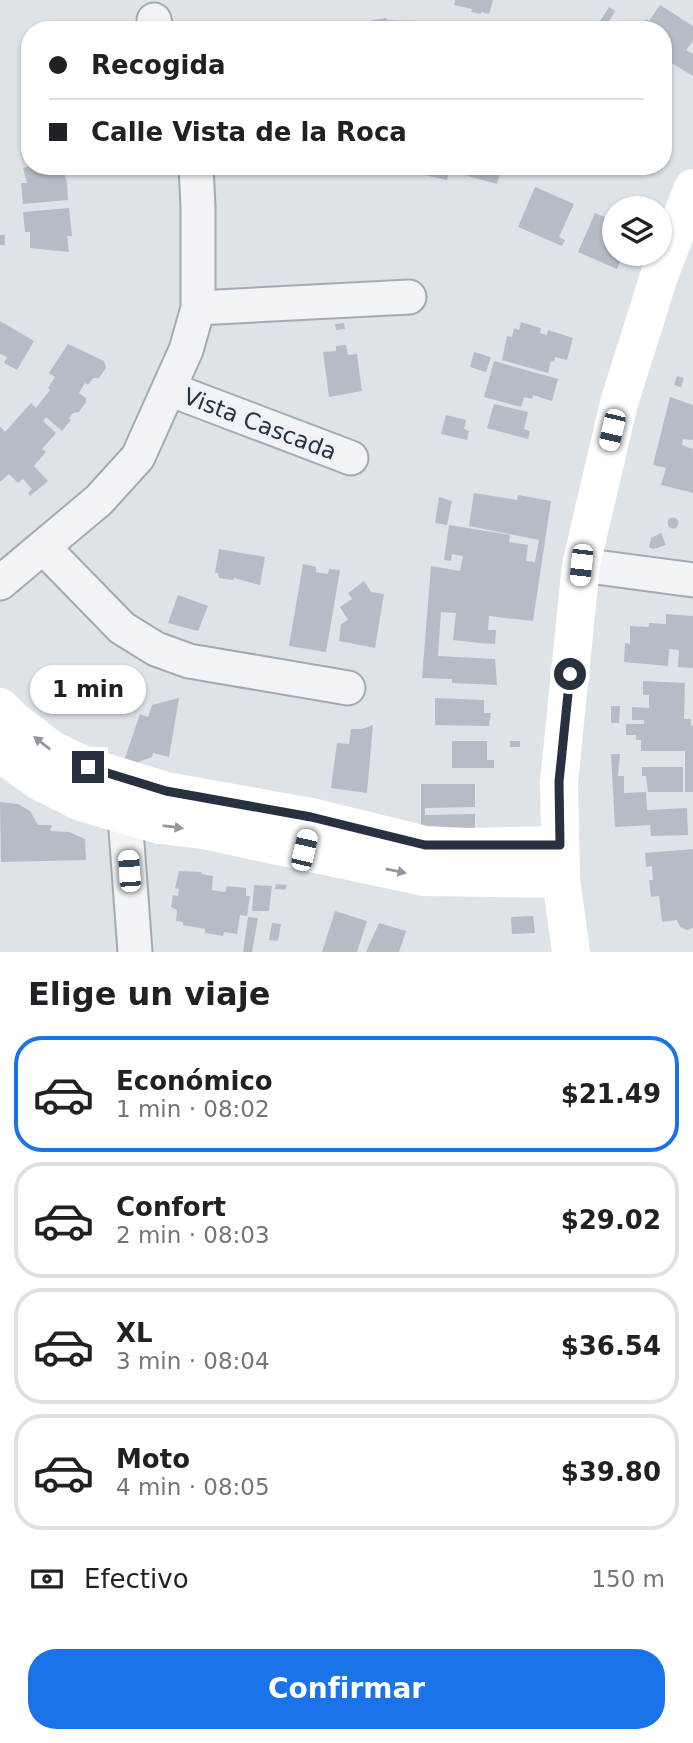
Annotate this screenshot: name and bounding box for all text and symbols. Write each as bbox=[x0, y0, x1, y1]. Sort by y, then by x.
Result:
text: Recogida bbox=[91, 50, 226, 80]
text: Calle Vista de la Roca bbox=[91, 117, 407, 147]
map controls bbox=[602, 196, 672, 266]
button: layers bbox=[602, 196, 672, 266]
street label: Vista Cascada bbox=[180, 383, 340, 465]
car bbox=[598, 407, 627, 453]
car bbox=[569, 543, 594, 587]
route start bbox=[554, 658, 586, 690]
callout: 1 min bbox=[30, 666, 146, 714]
text: 1 min bbox=[52, 676, 124, 702]
one-way arrow bbox=[34, 735, 52, 750]
route end bbox=[72, 751, 104, 783]
one-way arrow bbox=[162, 821, 184, 832]
car bbox=[290, 827, 319, 873]
car bbox=[118, 849, 141, 893]
one-way arrow bbox=[385, 865, 407, 876]
text: Elige un viaje bbox=[28, 975, 270, 1013]
icon: car bbox=[32, 1063, 95, 1126]
text: Económico bbox=[116, 1066, 273, 1096]
text: $21.49 bbox=[561, 1079, 661, 1109]
text: 1 min · 08:02 bbox=[116, 1096, 270, 1122]
icon: car bbox=[32, 1189, 95, 1252]
text: Confort bbox=[116, 1192, 226, 1222]
text: $29.02 bbox=[561, 1205, 661, 1235]
text: 2 min · 08:03 bbox=[116, 1222, 270, 1248]
icon: car bbox=[32, 1315, 95, 1378]
text: XL bbox=[116, 1318, 153, 1348]
text: $36.54 bbox=[561, 1331, 661, 1361]
text: 3 min · 08:04 bbox=[116, 1348, 270, 1374]
icon: car bbox=[32, 1441, 95, 1504]
text: Moto bbox=[116, 1444, 190, 1474]
text: $39.80 bbox=[561, 1457, 661, 1487]
text: 4 min · 08:05 bbox=[116, 1474, 270, 1500]
icon: cash bbox=[28, 1560, 66, 1598]
text: Efectivo bbox=[84, 1564, 189, 1594]
text: 150 m bbox=[591, 1566, 665, 1592]
button: Confirmar bbox=[28, 1649, 665, 1729]

